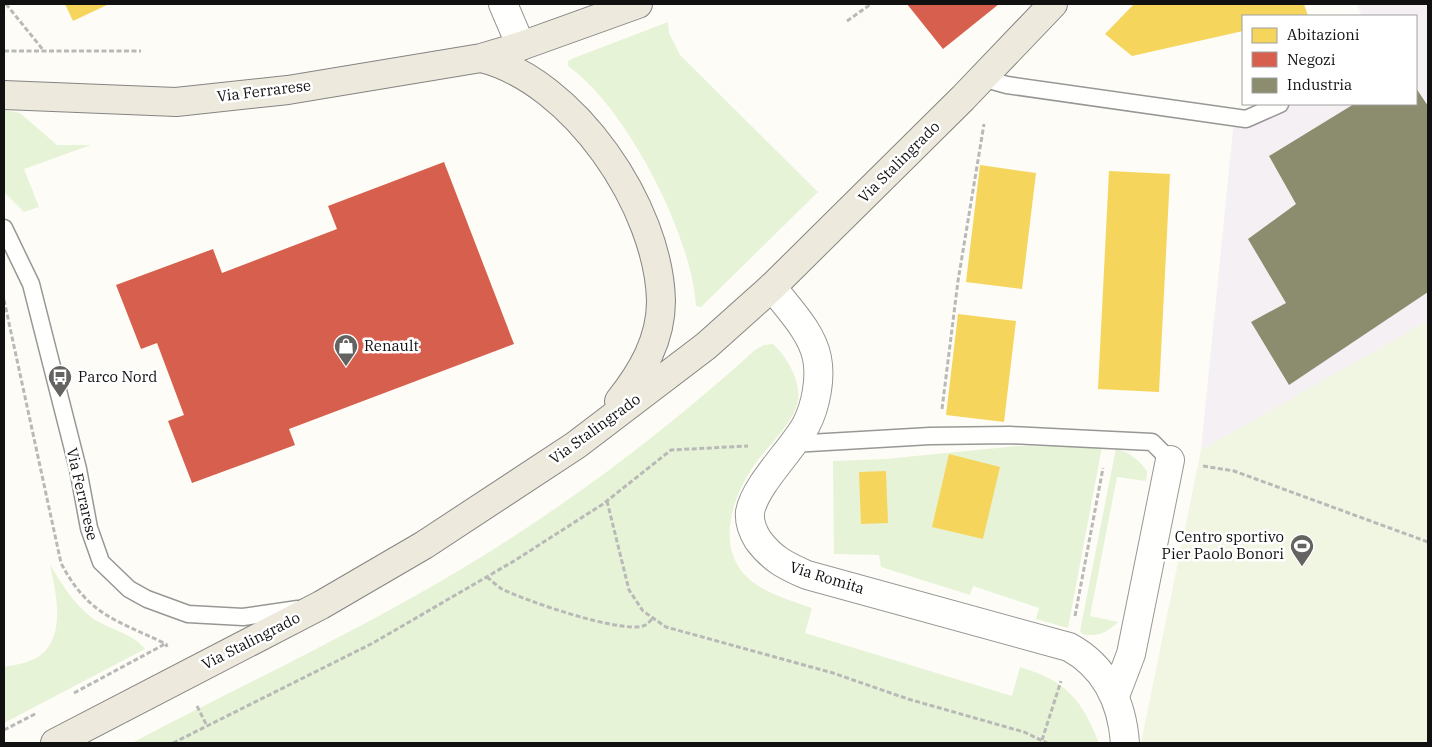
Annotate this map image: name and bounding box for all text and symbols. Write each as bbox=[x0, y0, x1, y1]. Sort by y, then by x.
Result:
legend bbox=[1242, 15, 1417, 105]
text: Abitazioni bbox=[1287, 25, 1360, 44]
text: Negozi bbox=[1287, 50, 1336, 69]
street label: Via Ferrarese bbox=[216, 75, 312, 106]
text: Industria bbox=[1287, 75, 1352, 94]
street label: Via Stalingrado bbox=[854, 117, 943, 206]
shop icon: Renault bbox=[333, 333, 359, 367]
place label: Renault bbox=[364, 336, 419, 355]
bus stop icon: Parco Nord bbox=[47, 364, 73, 398]
place label: Parco Nord bbox=[78, 367, 157, 386]
street label: Via Stalingrado bbox=[546, 389, 644, 468]
street label: Via Ferrarese bbox=[63, 446, 102, 542]
place label: Centro sportivo Pier Paolo Bonori bbox=[1162, 527, 1284, 563]
sports icon: Centro sportivo Pier Paolo Bonori bbox=[1289, 533, 1315, 567]
street label: Via Romita bbox=[788, 557, 867, 598]
street label: Via Stalingrado bbox=[198, 608, 303, 673]

